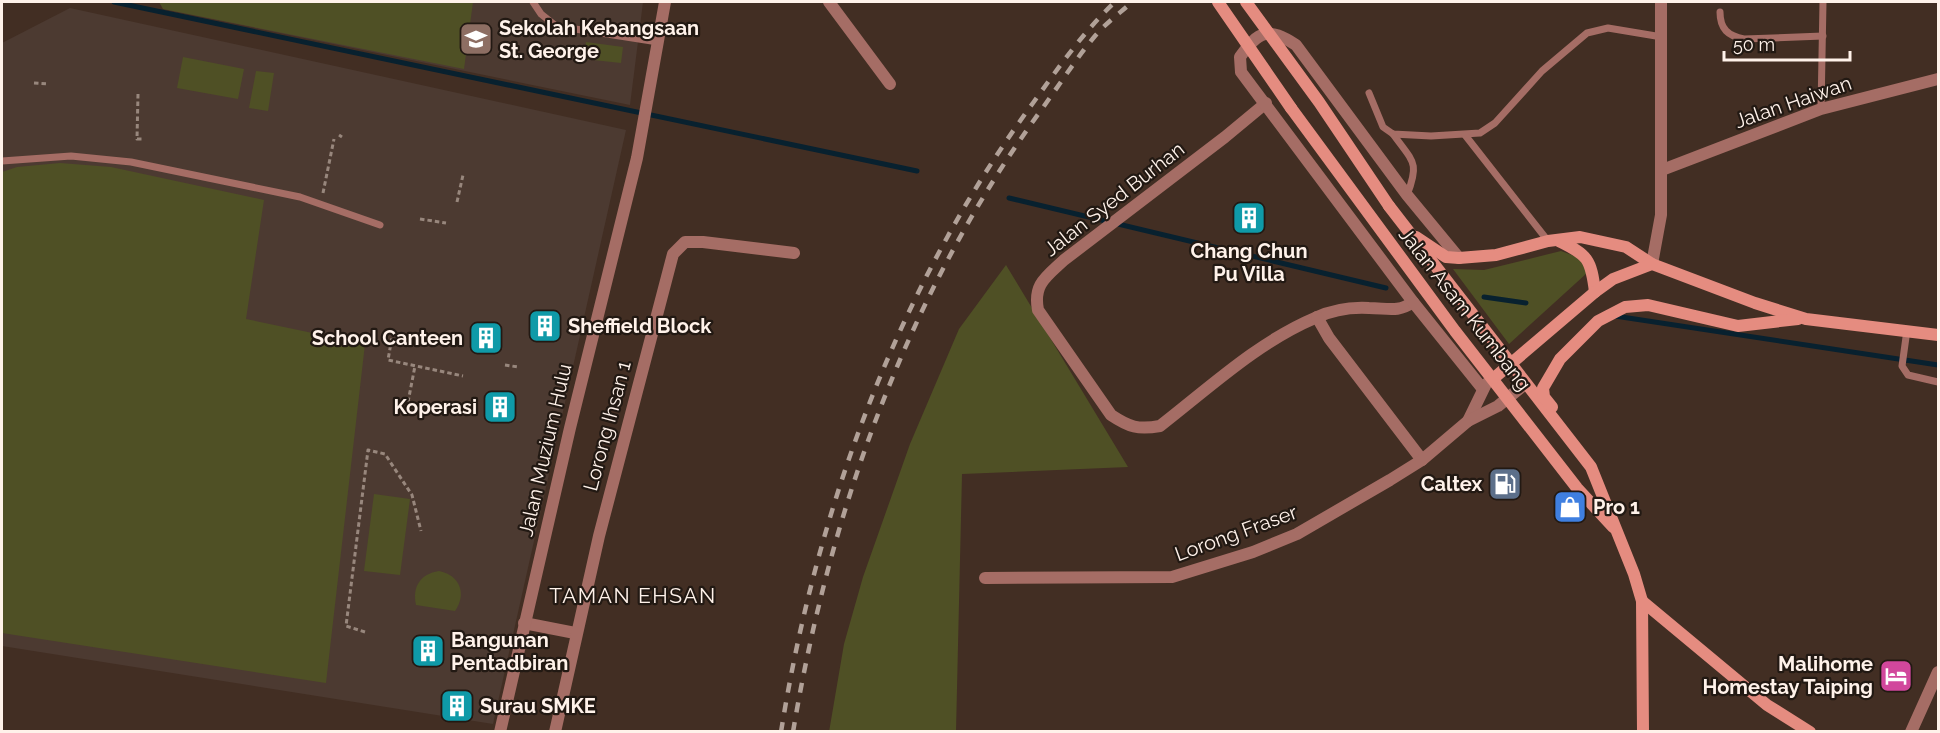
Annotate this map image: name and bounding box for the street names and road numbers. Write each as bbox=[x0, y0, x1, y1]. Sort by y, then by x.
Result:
street label: Jalan Haiwan bbox=[1731, 71, 1855, 133]
street label: Jalan Syed Burhan bbox=[1039, 137, 1189, 261]
street label: Jalan Asam Kumbang bbox=[1394, 223, 1536, 395]
street label: Lorong Ihsan 1 bbox=[578, 358, 636, 494]
street label: Jalan Muzium Hulu bbox=[513, 361, 577, 539]
street label: Lorong Fraser bbox=[1172, 500, 1300, 566]

